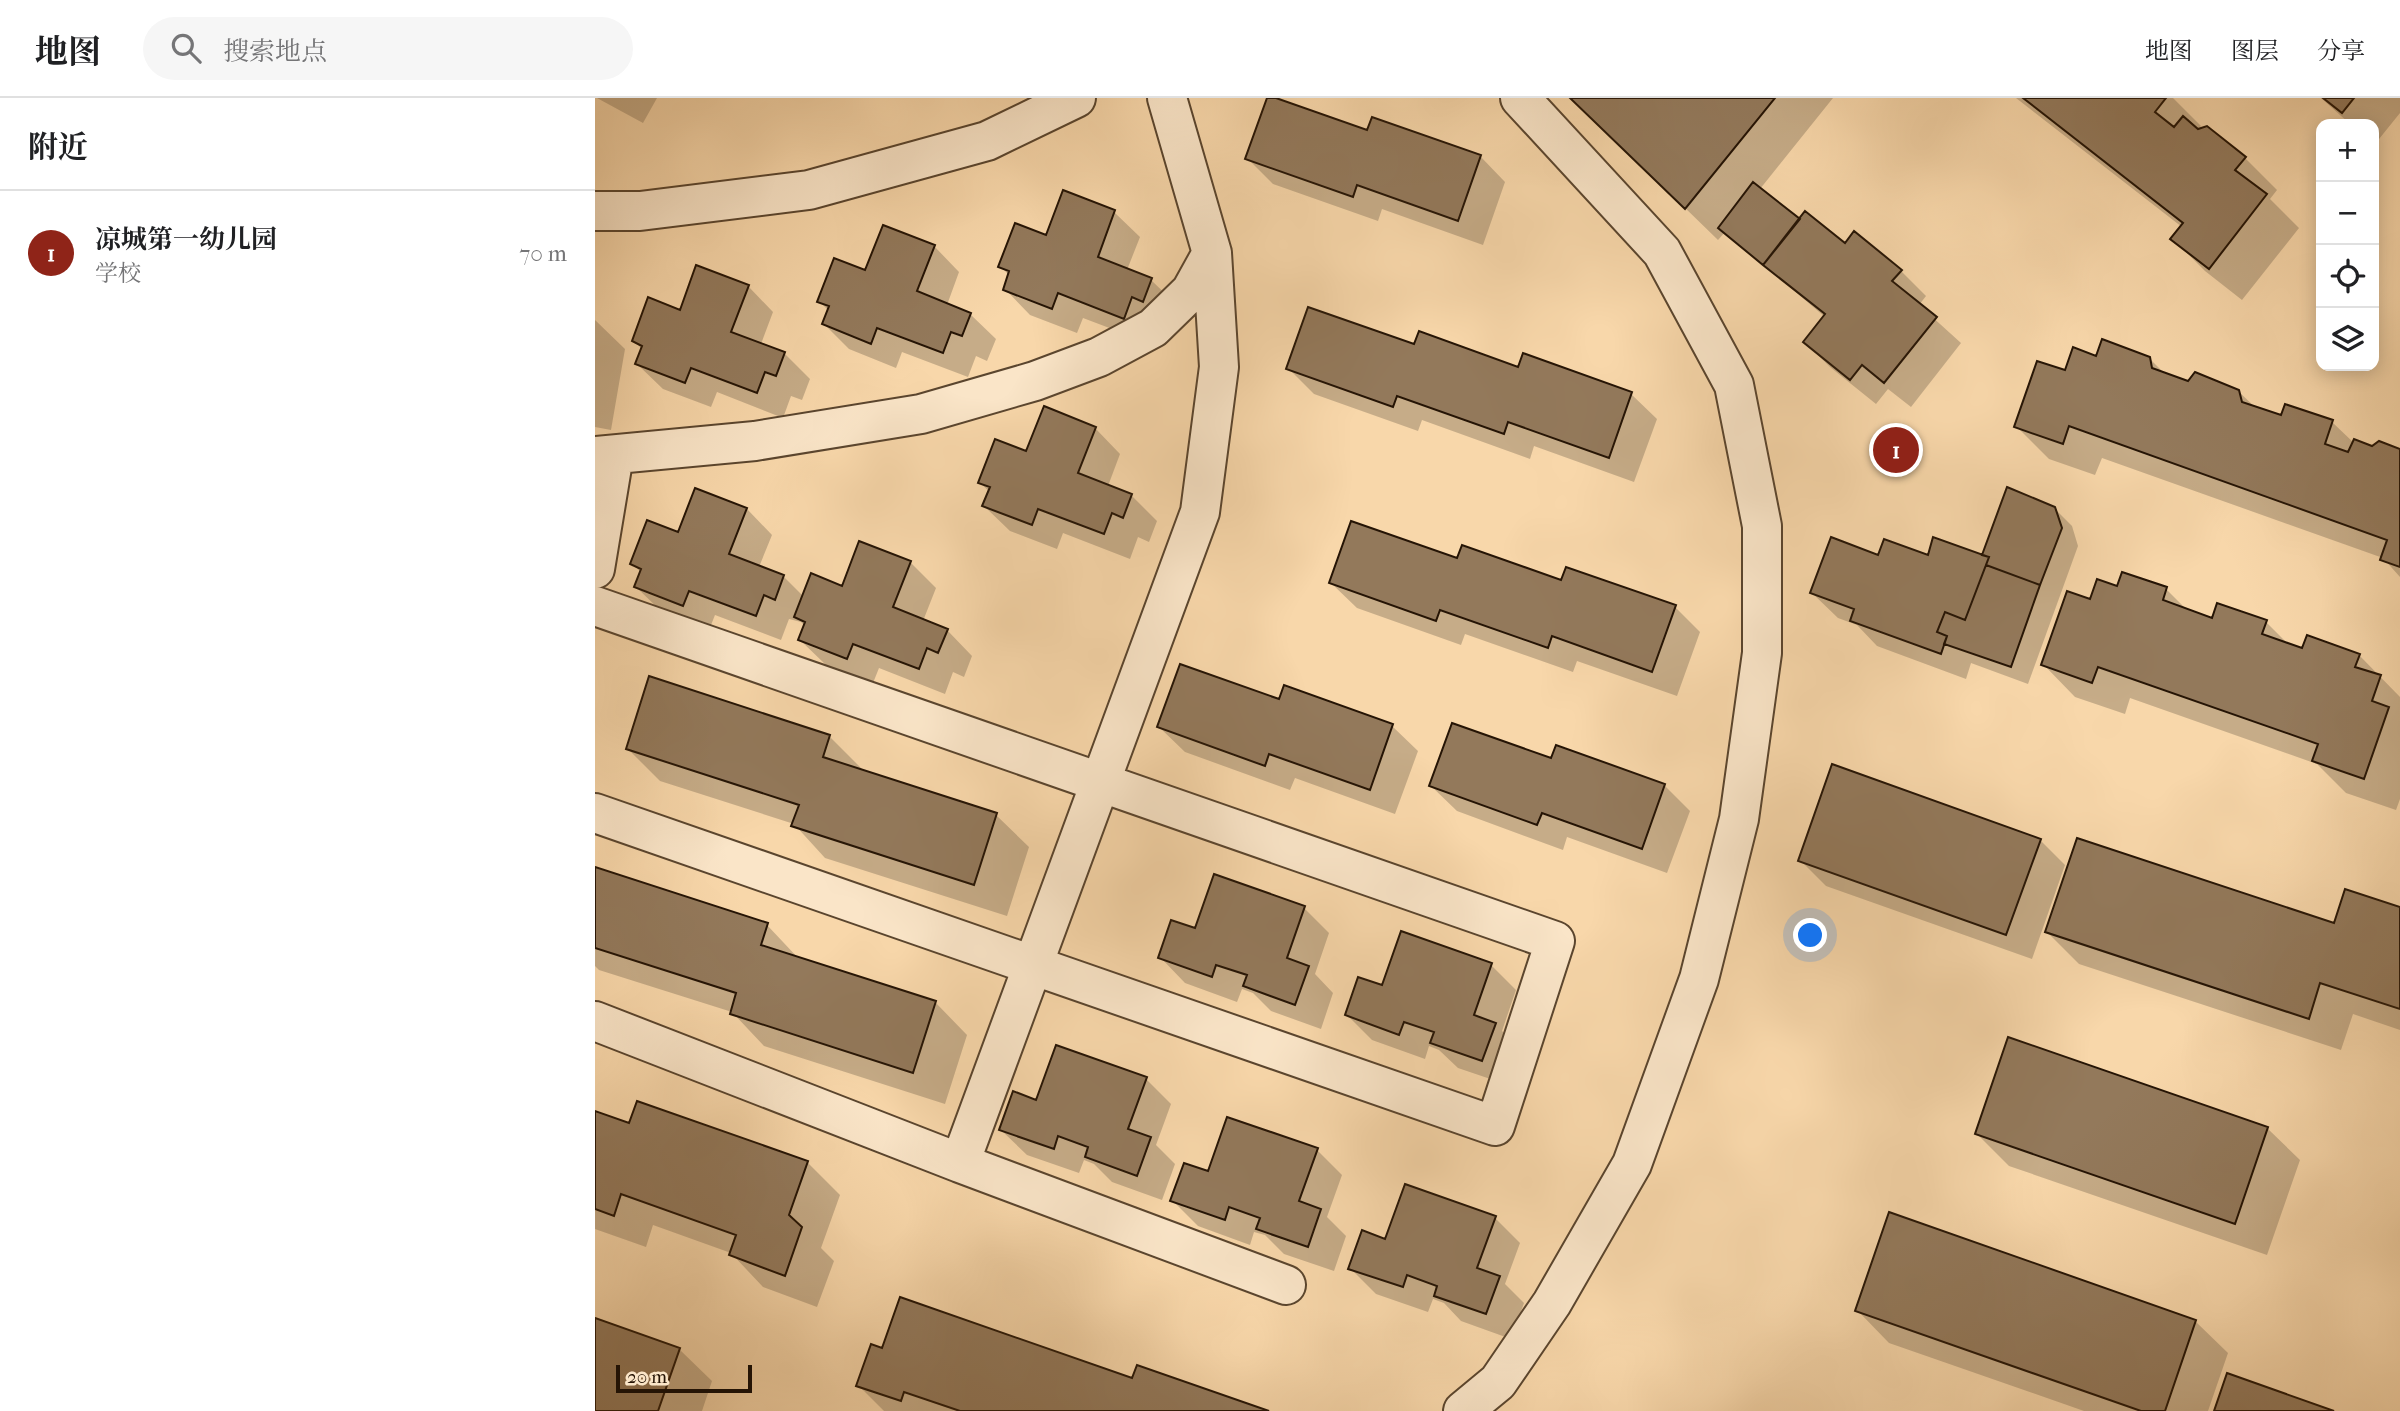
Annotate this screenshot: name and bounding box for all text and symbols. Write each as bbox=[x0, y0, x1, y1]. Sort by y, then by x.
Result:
search box bbox=[143, 17, 633, 80]
icon: search bbox=[167, 29, 205, 67]
text: 地图 bbox=[35, 33, 101, 72]
text: 搜索地点 bbox=[223, 36, 327, 67]
text: 地图 bbox=[2145, 37, 2193, 65]
text: 图层 bbox=[2231, 37, 2279, 65]
text: 分享 bbox=[2317, 37, 2365, 65]
map controls bbox=[2316, 119, 2379, 371]
button: + bbox=[2316, 119, 2379, 182]
text: 附近 bbox=[28, 130, 88, 165]
button: − bbox=[2316, 182, 2379, 245]
text: 凉城第一幼儿园 bbox=[95, 224, 277, 255]
text: 1 bbox=[47, 240, 55, 267]
text: 70 m bbox=[519, 240, 567, 267]
button: locate bbox=[2316, 245, 2379, 308]
text: 学校 bbox=[95, 260, 141, 287]
button: layers bbox=[2316, 308, 2379, 371]
pin: 1 bbox=[1873, 424, 1919, 476]
your location bbox=[1793, 918, 1827, 952]
scale bar bbox=[616, 1362, 753, 1394]
text: 20 m bbox=[627, 1366, 667, 1388]

